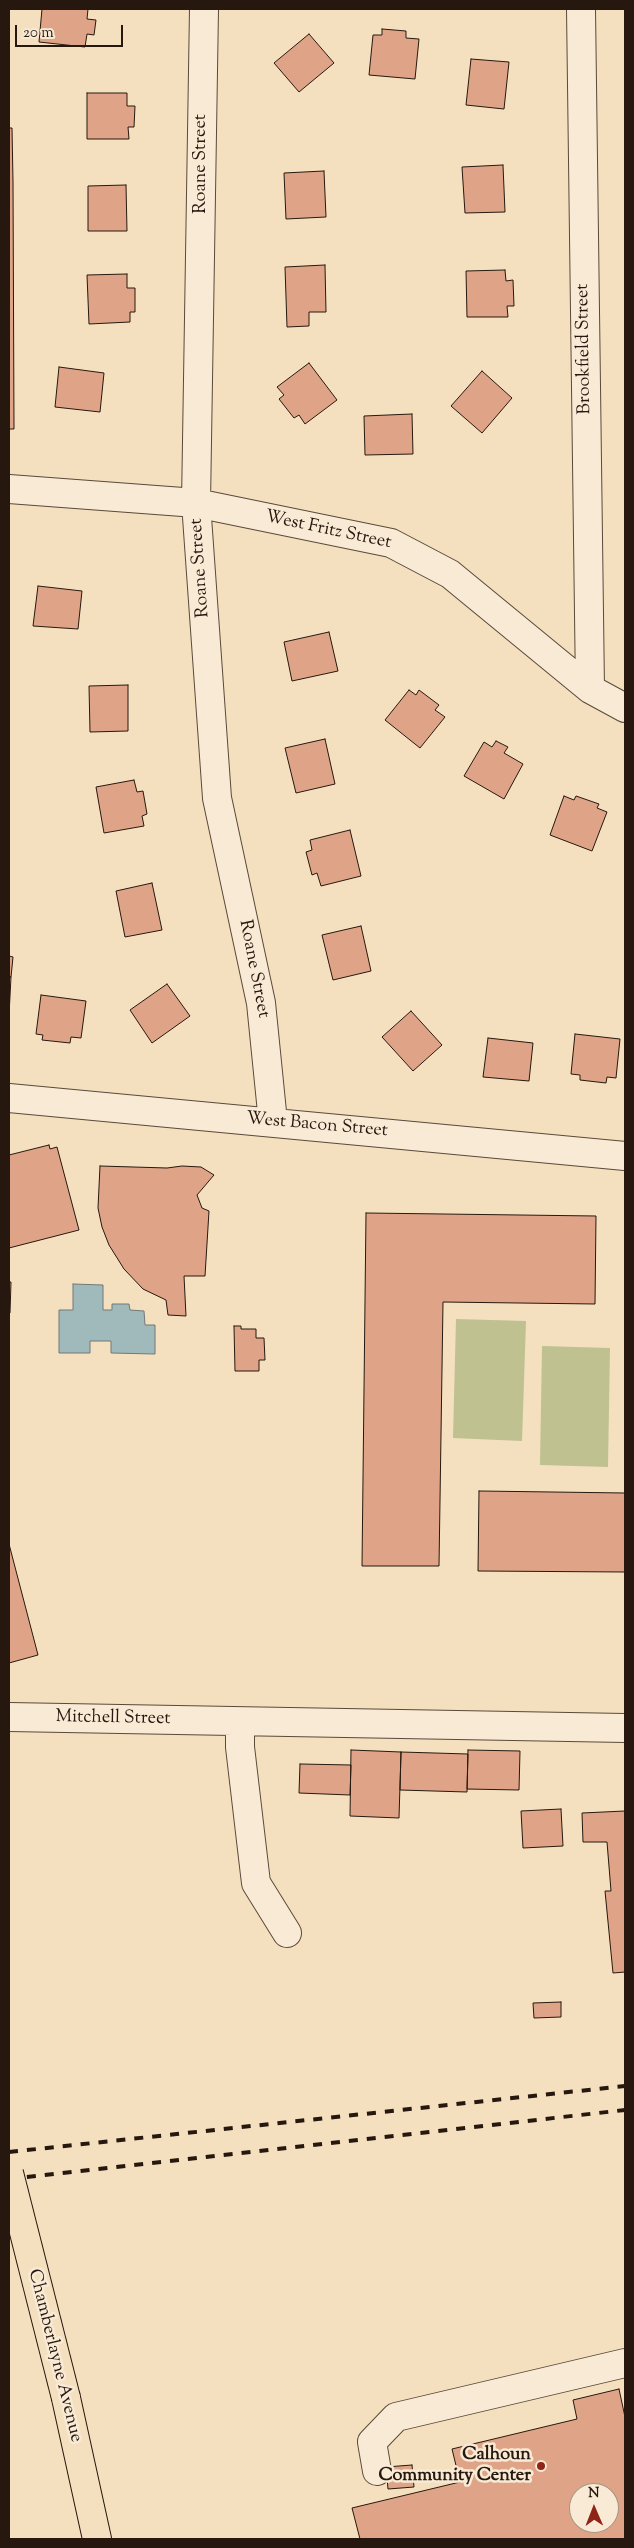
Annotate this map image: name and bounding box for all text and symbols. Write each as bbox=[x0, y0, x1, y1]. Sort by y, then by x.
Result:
scale bar bbox=[18, 15, 125, 47]
text: 20 m bbox=[23, 23, 54, 44]
street label: Roane Street bbox=[191, 114, 213, 214]
street label: Brookfield Street bbox=[573, 283, 597, 415]
street label: West Fritz Street bbox=[263, 507, 393, 555]
street label: Roane Street bbox=[187, 518, 215, 618]
street label: Roane Street bbox=[233, 918, 273, 1020]
street label: West Bacon Street bbox=[245, 1109, 389, 1143]
street label: Mitchell Street bbox=[55, 1707, 171, 1731]
street label: Chamberlayne Avenue bbox=[22, 2267, 86, 2445]
place label: Calhoun Community Center bbox=[378, 2445, 531, 2488]
marker: Calhoun Community Center bbox=[535, 2460, 547, 2472]
north arrow bbox=[569, 2483, 619, 2533]
text: N bbox=[588, 2484, 600, 2504]

